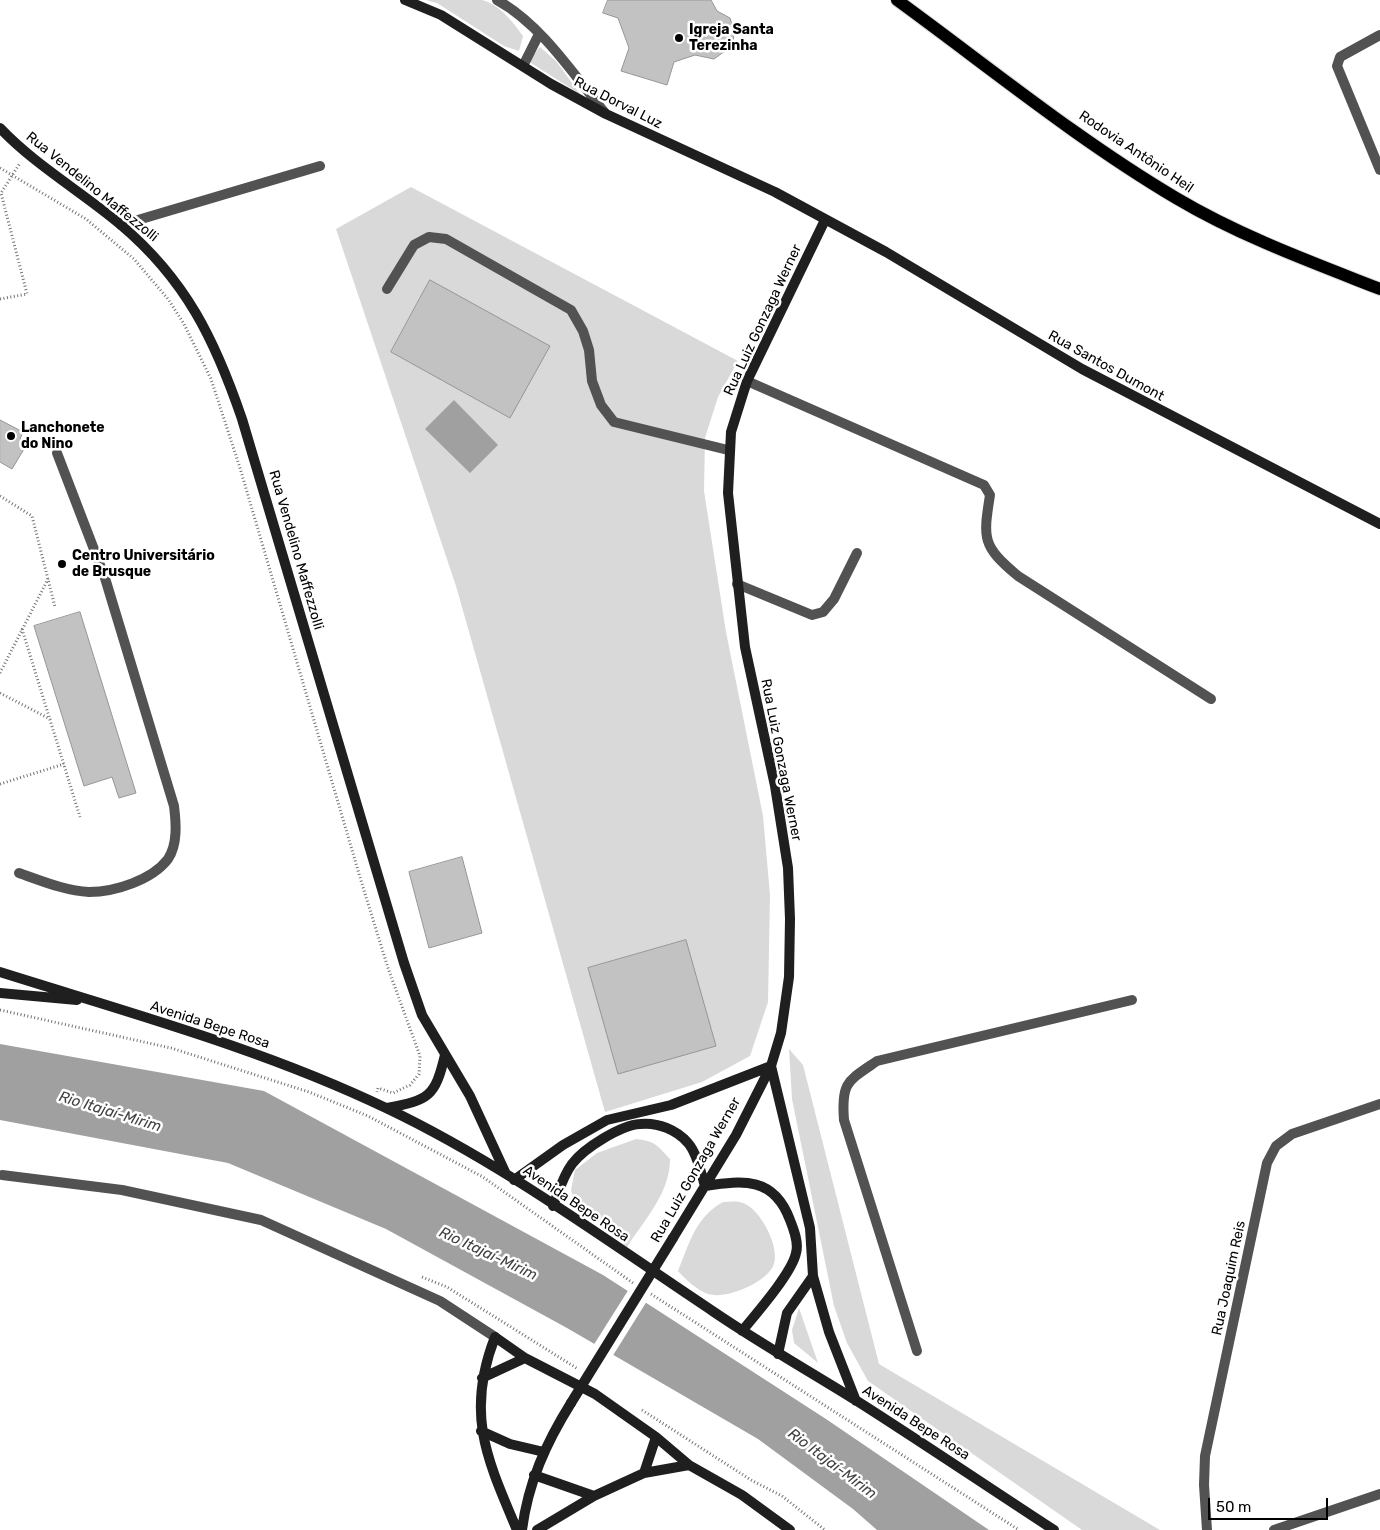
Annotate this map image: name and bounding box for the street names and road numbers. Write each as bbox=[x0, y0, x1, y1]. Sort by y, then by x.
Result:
street label: Rua Dorval Luz bbox=[571, 73, 665, 133]
street label: Rodovia Antônio Heil bbox=[1075, 107, 1197, 197]
street label: Rua Vendelino Maffezzolli bbox=[23, 129, 161, 245]
street label: Rua Luiz Gonzaga Werner bbox=[721, 242, 805, 398]
street label: Rua Santos Dumont bbox=[1045, 327, 1167, 405]
street label: Rua Vendelino Maffezzolli bbox=[265, 468, 327, 632]
street label: Rua Luiz Gonzaga Werner bbox=[757, 677, 805, 843]
street label: Avenida Bepe Rosa bbox=[148, 998, 272, 1052]
street label: Rua Luiz Gonzaga Werner bbox=[647, 1094, 745, 1246]
street label: Avenida Bepe Rosa bbox=[520, 1162, 632, 1246]
street label: Rua Joaquim Reis bbox=[1209, 1219, 1249, 1337]
street label: Avenida Bepe Rosa bbox=[859, 1382, 973, 1464]

